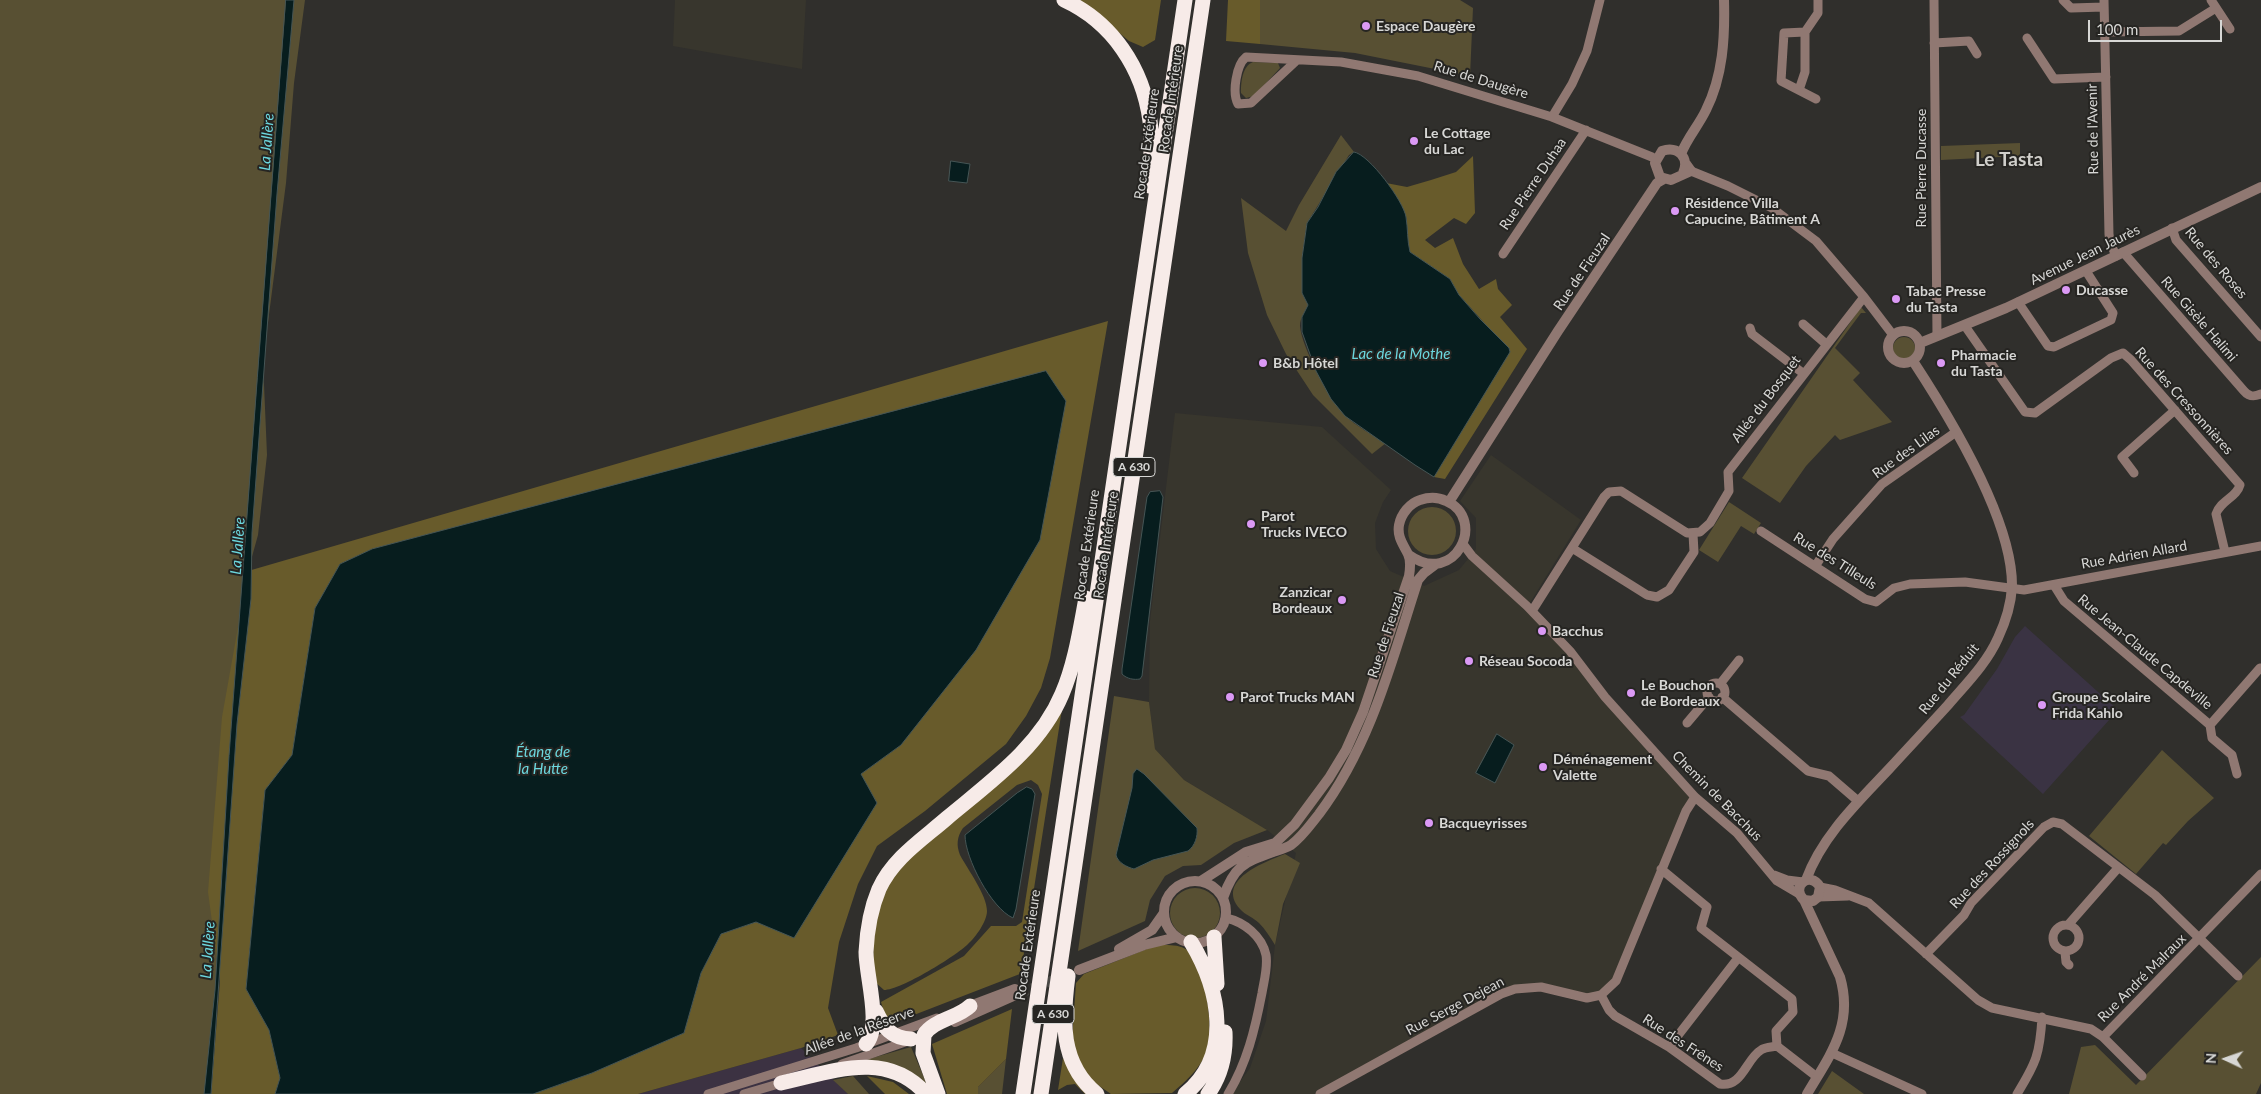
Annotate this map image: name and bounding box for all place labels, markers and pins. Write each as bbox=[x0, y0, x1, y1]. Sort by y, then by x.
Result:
place label: Espace Daugère bbox=[1376, 18, 1475, 34]
marker: Espace Daugère bbox=[1360, 20, 1372, 32]
place label: Le Cottage du Lac bbox=[1424, 125, 1490, 158]
marker: Le Cottage du Lac bbox=[1408, 135, 1420, 147]
place label: Résidence Villa Capucine, Bâtiment A bbox=[1685, 195, 1820, 228]
marker: Résidence Villa Capucine, Bâtiment A bbox=[1669, 205, 1681, 217]
place label: Ducasse bbox=[2076, 282, 2128, 298]
place label: Tabac Presse du Tasta bbox=[1906, 283, 1986, 316]
marker: Ducasse bbox=[2060, 284, 2072, 296]
marker: Tabac Presse du Tasta bbox=[1890, 293, 1902, 305]
place label: Pharmacie du Tasta bbox=[1951, 347, 2016, 380]
place label: B&b Hôtel bbox=[1273, 355, 1338, 371]
marker: B&b Hôtel bbox=[1257, 357, 1269, 369]
marker: Pharmacie du Tasta bbox=[1935, 357, 1947, 369]
place label: Parot Trucks IVECO bbox=[1261, 508, 1347, 540]
marker: Parot Trucks IVECO bbox=[1245, 518, 1257, 530]
place label: Zanzicar Bordeaux bbox=[1272, 584, 1332, 616]
marker: Zanzicar Bordeaux bbox=[1336, 594, 1348, 606]
place label: Bacchus bbox=[1552, 623, 1604, 639]
marker: Bacchus bbox=[1536, 625, 1548, 637]
place label: Réseau Socoda bbox=[1479, 653, 1572, 669]
marker: Réseau Socoda bbox=[1463, 655, 1475, 667]
place label: Le Bouchon de Bordeaux bbox=[1641, 677, 1720, 710]
marker: Le Bouchon de Bordeaux bbox=[1625, 687, 1637, 699]
place label: Parot Trucks MAN bbox=[1240, 689, 1355, 705]
place label: Groupe Scolaire Frida Kahlo bbox=[2052, 689, 2151, 722]
marker: Parot Trucks MAN bbox=[1224, 691, 1236, 703]
marker: Groupe Scolaire Frida Kahlo bbox=[2036, 699, 2048, 711]
place label: Déménagement Valette bbox=[1553, 751, 1652, 784]
marker: Déménagement Valette bbox=[1537, 761, 1549, 773]
place label: Bacqueyrisses bbox=[1439, 815, 1527, 831]
marker: Bacqueyrisses bbox=[1423, 817, 1435, 829]

